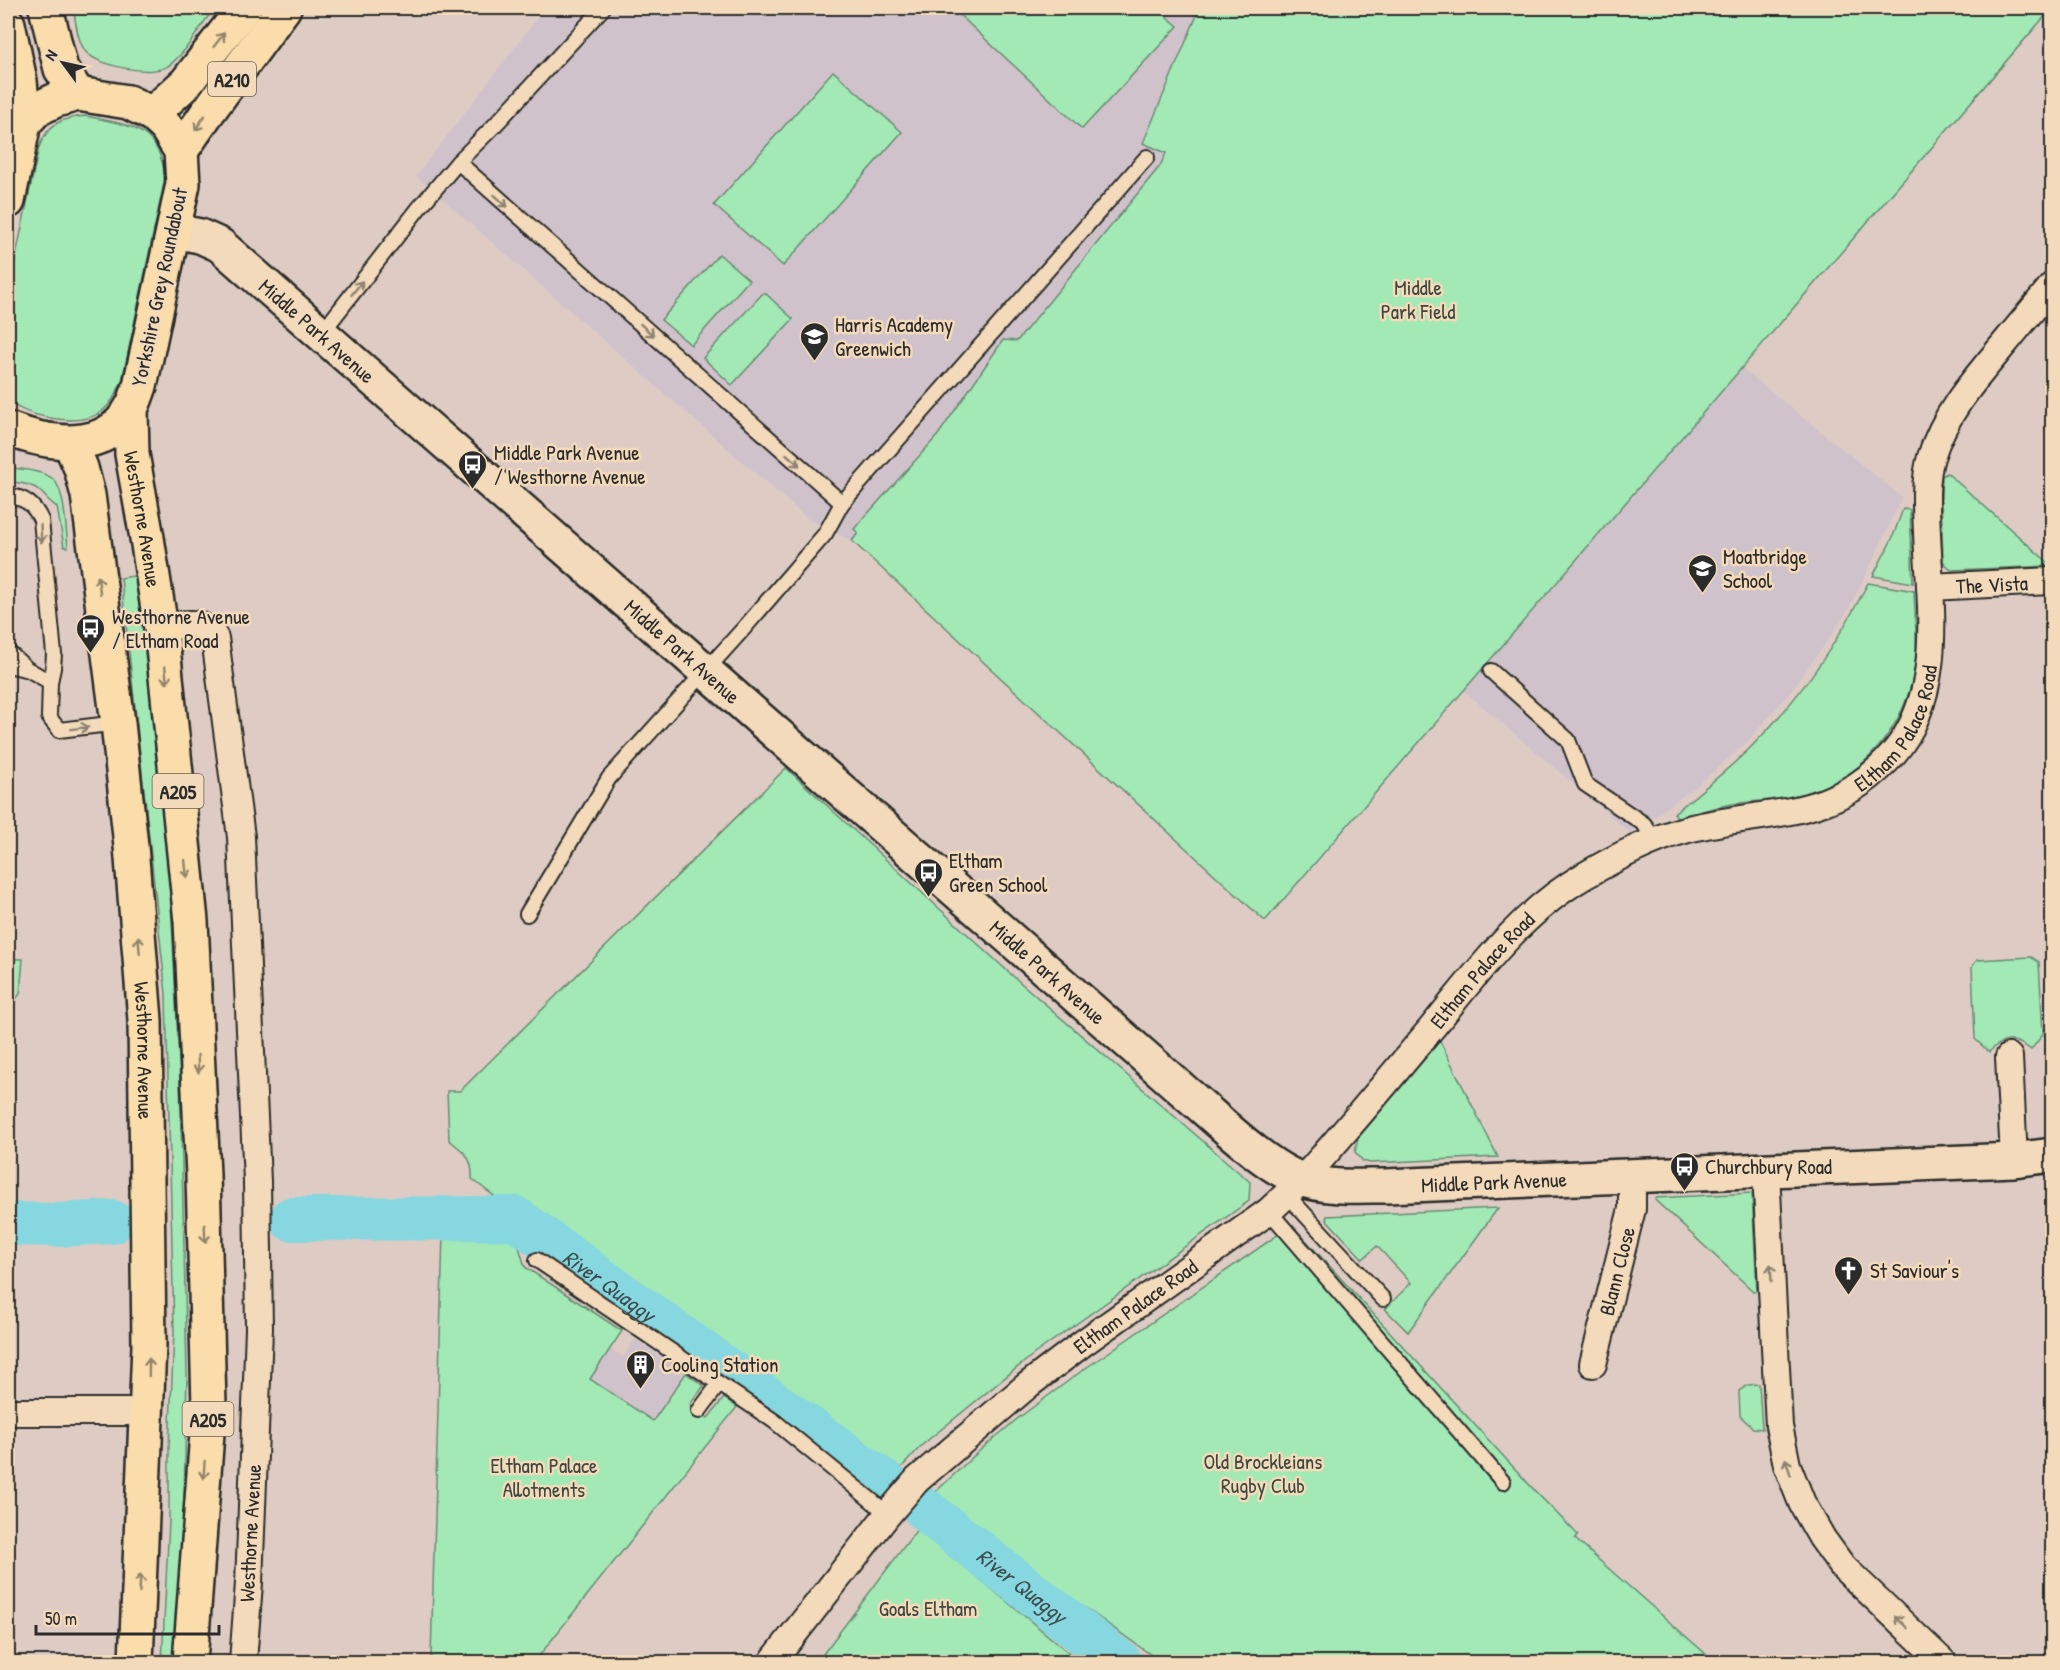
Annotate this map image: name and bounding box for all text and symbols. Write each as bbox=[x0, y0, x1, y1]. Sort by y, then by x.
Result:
one-way arrow bbox=[213, 32, 226, 48]
north arrow bbox=[33, 33, 93, 93]
text: N bbox=[39, 45, 62, 64]
road number: A210 bbox=[208, 62, 256, 96]
one-way arrow bbox=[194, 114, 207, 131]
street label: Yorkshire Grey Roundabout bbox=[124, 184, 194, 389]
one-way arrow bbox=[493, 194, 508, 208]
street label: Middle Park Avenue bbox=[253, 272, 382, 389]
park label: Middle Park Field bbox=[1381, 273, 1455, 326]
one-way arrow bbox=[350, 280, 363, 296]
place label: Harris Academy Greenwich bbox=[835, 310, 953, 363]
school or university icon: Harris Academy Greenwich bbox=[798, 320, 830, 362]
one-way arrow bbox=[639, 323, 654, 337]
place label: Middle Park Avenue / Westhorne Avenue bbox=[494, 438, 646, 491]
street label: Westhorne Avenue bbox=[117, 448, 169, 589]
bus stop icon: Middle Park Avenue / Westhorne Avenue bbox=[457, 448, 489, 490]
one-way arrow bbox=[785, 453, 800, 467]
one-way arrow bbox=[36, 524, 47, 543]
place label: Moatbridge School bbox=[1723, 542, 1807, 595]
school or university icon: Moatbridge School bbox=[1686, 552, 1718, 594]
street label: The Vista bbox=[1955, 568, 2029, 600]
one-way arrow bbox=[93, 575, 104, 595]
street label: Middle Park Avenue bbox=[618, 592, 747, 710]
place label: Westhorne Avenue / Eltham Road bbox=[112, 602, 250, 655]
bus stop icon: Westhorne Avenue / Eltham Road bbox=[75, 612, 107, 654]
street label: Eltham Palace Road bbox=[1848, 663, 1944, 798]
one-way arrow bbox=[161, 665, 172, 685]
one-way arrow bbox=[70, 722, 90, 733]
road number: A205 bbox=[152, 774, 204, 808]
place label: Eltham Green School bbox=[949, 846, 1048, 899]
bus stop icon: Eltham Green School bbox=[912, 856, 944, 898]
one-way arrow bbox=[181, 859, 192, 879]
street label: Eltham Palace Road bbox=[1423, 905, 1540, 1034]
street label: Middle Park Avenue bbox=[984, 913, 1112, 1031]
one-way arrow bbox=[133, 936, 144, 956]
street label: Westhorne Avenue bbox=[127, 981, 161, 1120]
one-way arrow bbox=[193, 1053, 204, 1073]
bus stop icon: Churchbury Road bbox=[1668, 1150, 1700, 1192]
place label: Churchbury Road bbox=[1705, 1152, 1832, 1181]
street label: Middle Park Avenue bbox=[1421, 1164, 1567, 1199]
one-way arrow bbox=[199, 1223, 211, 1243]
street label: Blann Close bbox=[1591, 1224, 1642, 1318]
water label: River Quaggy bbox=[557, 1242, 664, 1330]
street label: Eltham Palace Road bbox=[1067, 1252, 1203, 1360]
church icon: St Saviour's bbox=[1833, 1254, 1865, 1296]
place label: St Saviour's bbox=[1870, 1256, 1959, 1285]
one-way arrow bbox=[1766, 1264, 1777, 1284]
building icon: Cooling Station bbox=[624, 1348, 656, 1390]
place label: Cooling Station bbox=[661, 1350, 778, 1379]
one-way arrow bbox=[143, 1358, 155, 1378]
road number: A205 bbox=[182, 1402, 234, 1436]
park label: Old Brockleians Rugby Club bbox=[1204, 1447, 1322, 1500]
park label: Eltham Palace Allotments bbox=[491, 1451, 597, 1504]
one-way arrow bbox=[1782, 1458, 1793, 1477]
one-way arrow bbox=[198, 1460, 209, 1480]
street label: Westhorne Avenue bbox=[232, 1463, 268, 1603]
water label: River Quaggy bbox=[971, 1541, 1075, 1632]
one-way arrow bbox=[134, 1574, 145, 1594]
park label: Goals Eltham bbox=[879, 1594, 977, 1623]
scale bar bbox=[36, 1598, 219, 1636]
text: 50 m bbox=[45, 1606, 77, 1631]
one-way arrow bbox=[1894, 1615, 1909, 1629]

